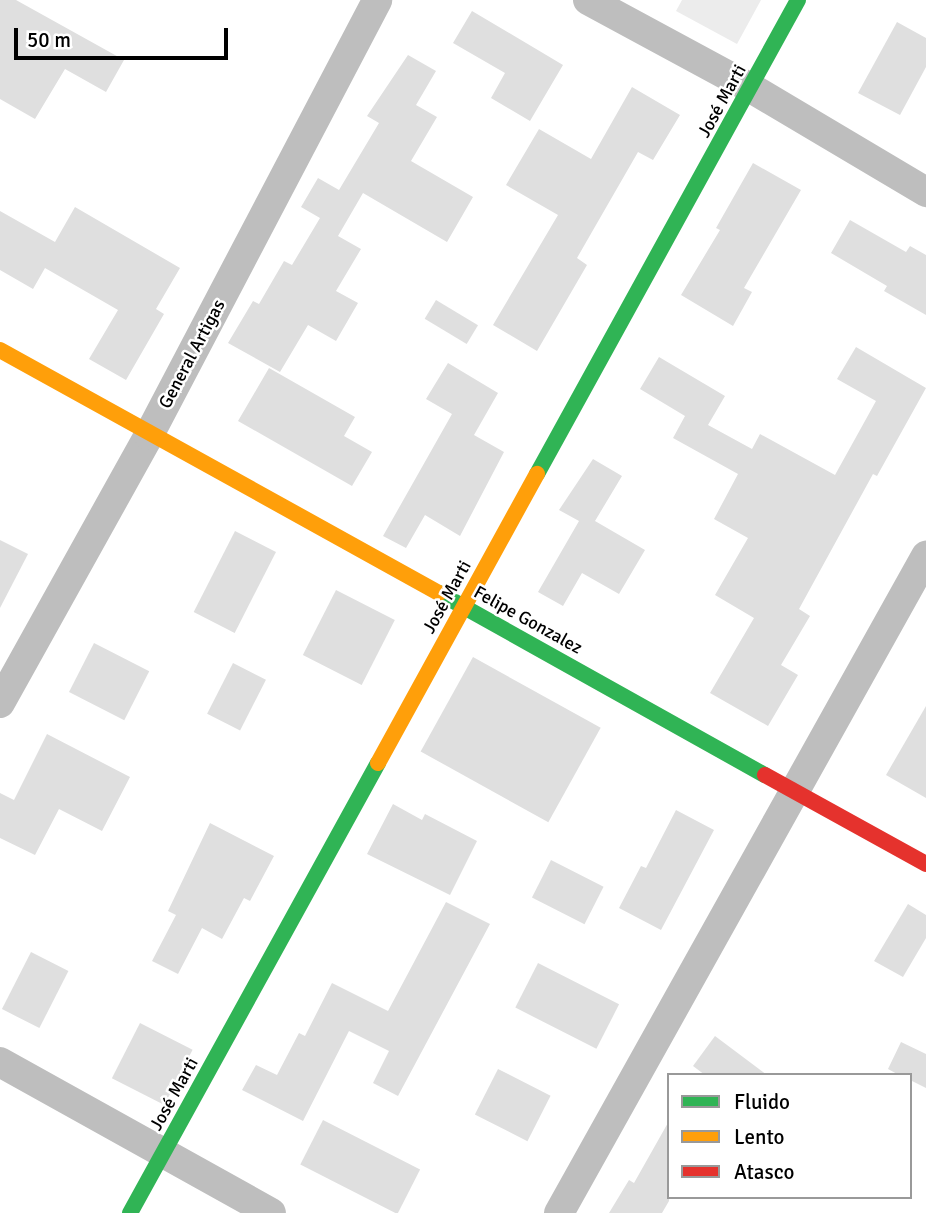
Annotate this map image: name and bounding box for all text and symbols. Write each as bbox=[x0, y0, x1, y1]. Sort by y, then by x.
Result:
scale bar bbox=[18, 14, 231, 58]
text: 50 m bbox=[27, 27, 71, 53]
street label: José Marti bbox=[693, 61, 751, 141]
street label: General Artigas bbox=[154, 296, 230, 412]
street label: José Marti bbox=[418, 557, 476, 637]
street label: Felipe Gonzalez bbox=[470, 581, 586, 659]
street label: José Marti bbox=[145, 1054, 203, 1134]
legend bbox=[667, 1073, 912, 1199]
text: Fluido bbox=[734, 1089, 790, 1115]
text: Lento bbox=[734, 1124, 784, 1150]
text: Atasco bbox=[734, 1159, 794, 1185]

